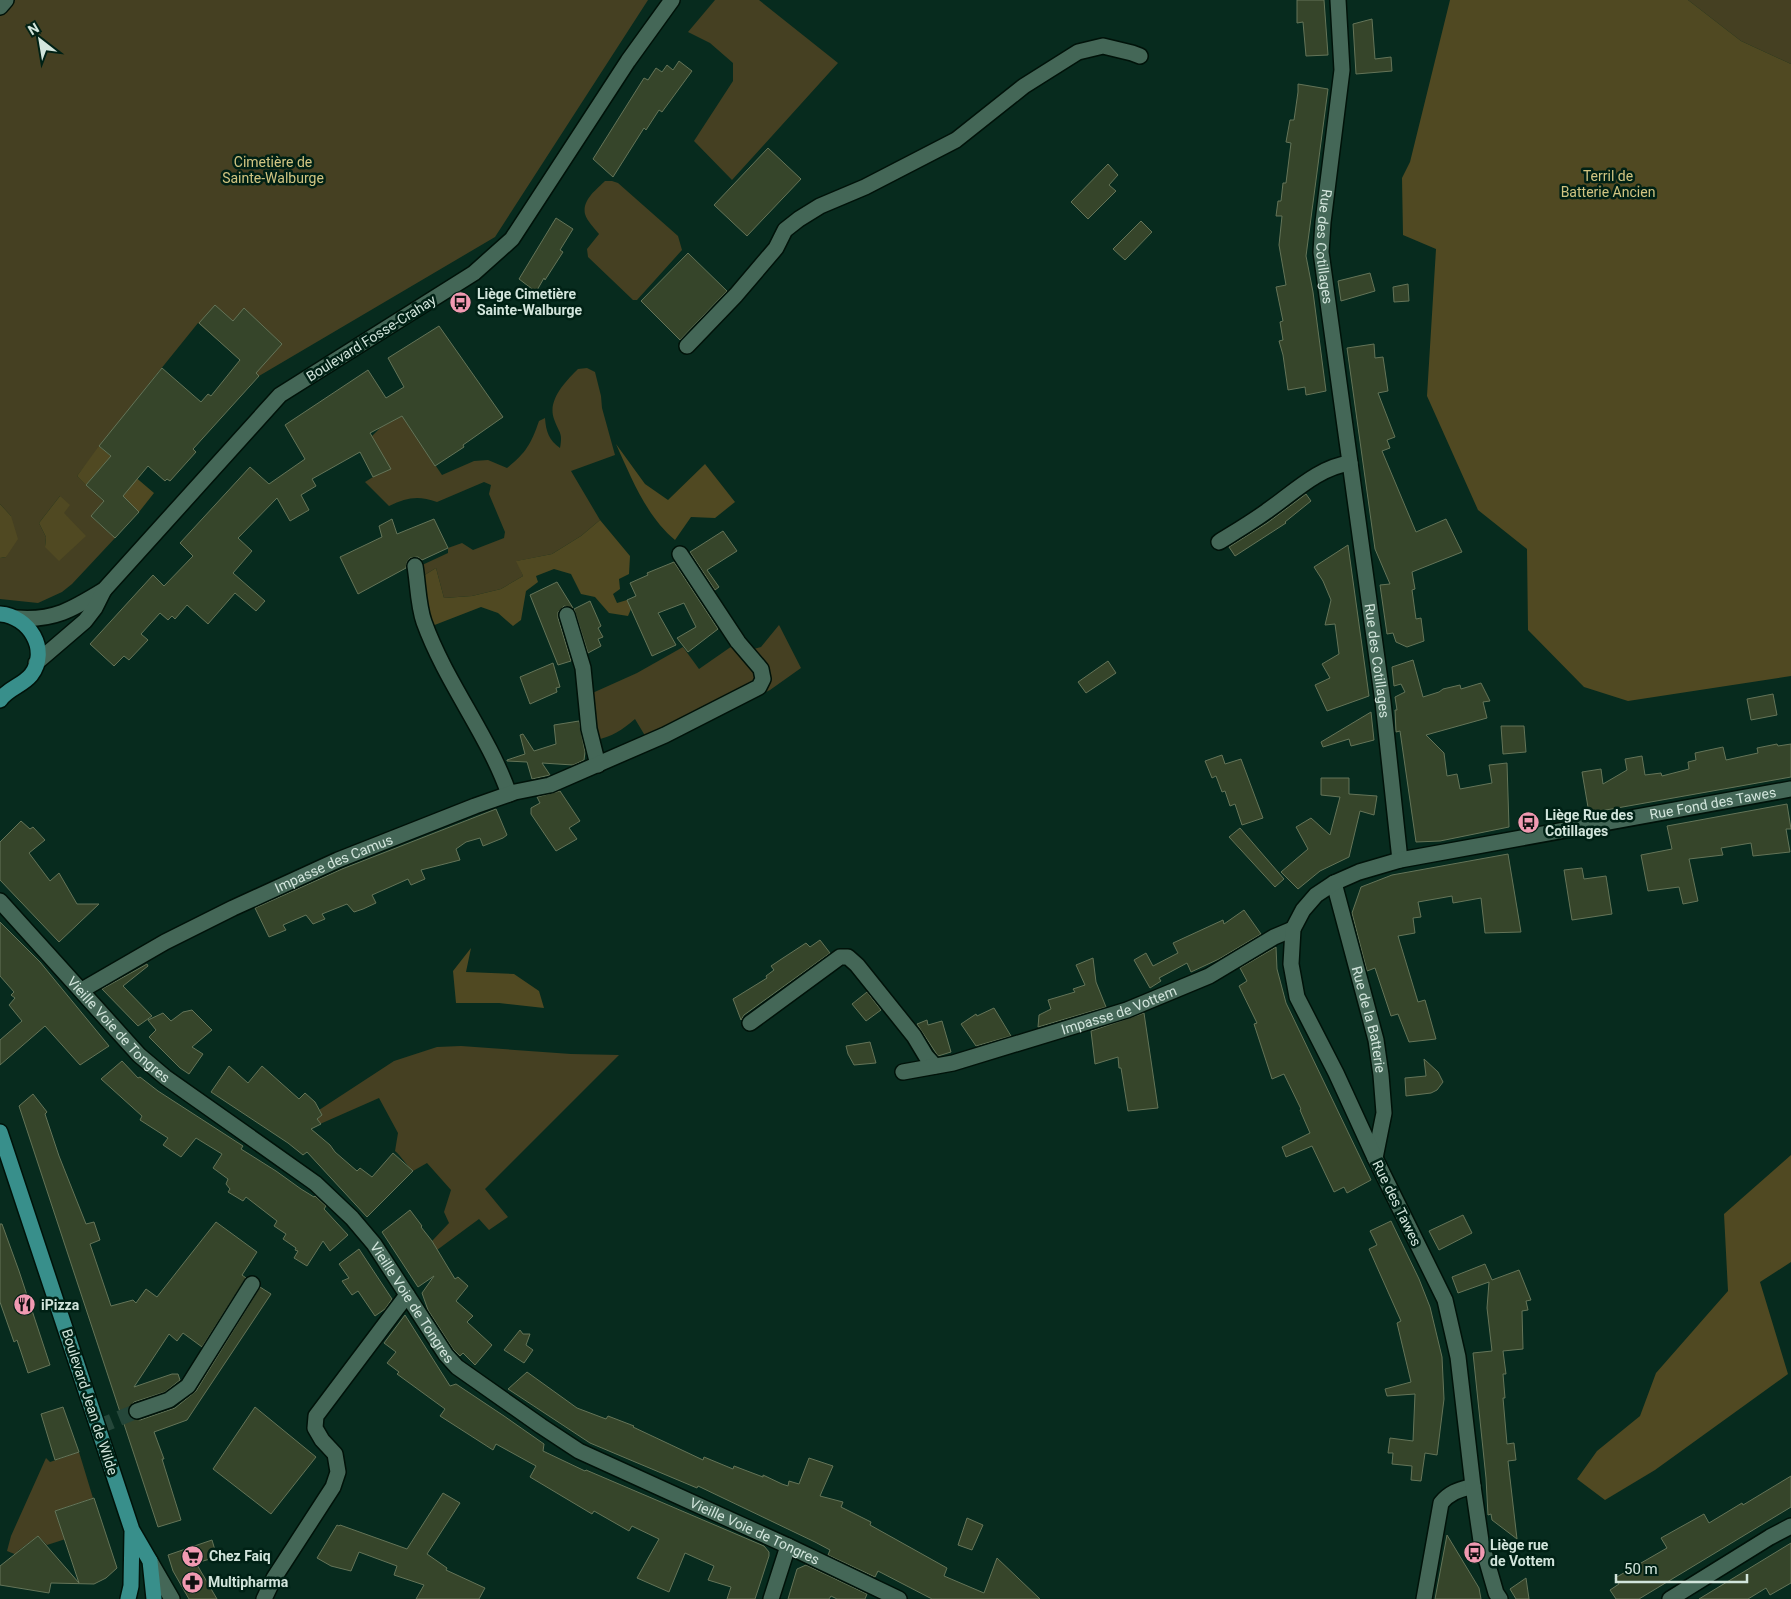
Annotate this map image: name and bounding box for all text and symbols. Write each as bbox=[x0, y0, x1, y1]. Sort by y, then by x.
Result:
north arrow bbox=[15, 15, 65, 65]
text: N bbox=[25, 19, 42, 38]
park label: Cimetière de Sainte-Walburge bbox=[222, 154, 324, 186]
park label: Terril de Batterie Ancien bbox=[1561, 168, 1655, 200]
street label: Rue des Cotillages bbox=[1313, 188, 1336, 305]
place label: Liège Cimetière Sainte-Walburge bbox=[477, 286, 582, 318]
bus stop icon: Liège Cimetière Sainte-Walburge bbox=[449, 290, 473, 314]
street label: Boulevard Fosse-Crahay bbox=[303, 291, 439, 384]
street label: Rue des Cotillages bbox=[1362, 603, 1393, 719]
street label: Rue Fond des Tawes bbox=[1648, 784, 1777, 823]
place label: Liège Rue des Cotillages bbox=[1545, 807, 1633, 839]
bus stop icon: Liège Rue des Cotillages bbox=[1517, 811, 1541, 835]
street label: Impasse des Camus bbox=[272, 831, 395, 896]
street label: Rue de la Batterie bbox=[1349, 964, 1389, 1074]
street label: Vieille Voie de Tongres bbox=[64, 973, 173, 1086]
street label: Impasse de Vottem bbox=[1059, 982, 1179, 1038]
street label: Rue des Tawes bbox=[1369, 1158, 1425, 1248]
street label: Vieille Voie de Tongres bbox=[367, 1239, 457, 1366]
restaurant icon: iPizza bbox=[13, 1293, 37, 1317]
place label: iPizza bbox=[41, 1297, 80, 1313]
street label: Boulevard Jean de Wilde bbox=[59, 1327, 121, 1477]
street label: Vieille Voie de Tongres bbox=[687, 1494, 822, 1568]
place label: Liège rue de Vottem bbox=[1490, 1537, 1555, 1569]
bus stop icon: Liège rue de Vottem bbox=[1462, 1541, 1486, 1565]
supermarket icon: Chez Faiq bbox=[181, 1544, 205, 1568]
place label: Chez Faiq bbox=[209, 1548, 271, 1564]
scale bar bbox=[1616, 1552, 1747, 1584]
text: 50 m bbox=[1624, 1560, 1658, 1578]
pharmacy icon: Multipharma bbox=[180, 1570, 204, 1594]
place label: Multipharma bbox=[208, 1574, 289, 1590]

